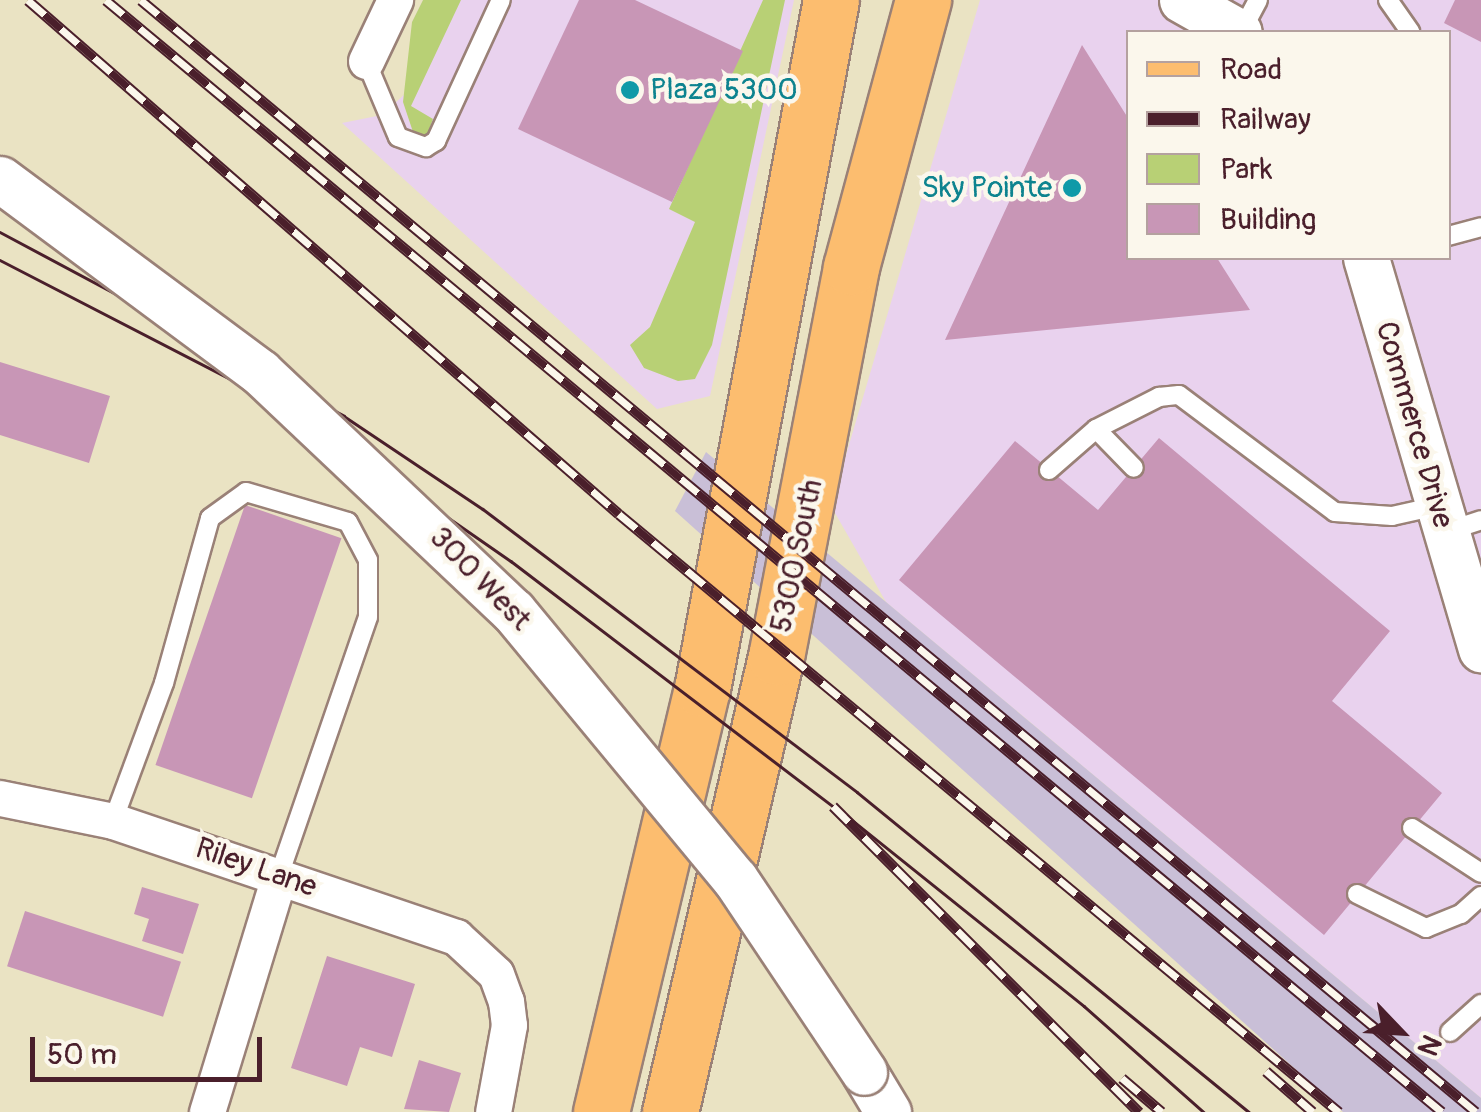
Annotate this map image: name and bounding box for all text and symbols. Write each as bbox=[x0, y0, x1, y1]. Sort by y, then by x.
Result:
legend bbox=[1126, 30, 1451, 260]
text: Road bbox=[1220, 51, 1282, 88]
place label: Plaza 5300 bbox=[650, 72, 798, 108]
marker: Plaza 5300 bbox=[619, 79, 641, 101]
text: Railway bbox=[1220, 101, 1311, 138]
text: Park bbox=[1220, 151, 1273, 188]
place label: Sky Pointe bbox=[921, 170, 1052, 206]
marker: Sky Pointe bbox=[1061, 177, 1083, 199]
text: Building bbox=[1220, 201, 1316, 238]
street label: Commerce Drive bbox=[1367, 318, 1461, 532]
street label: 5300 South bbox=[763, 476, 831, 636]
street label: 300 West bbox=[422, 520, 538, 638]
street label: Riley Lane bbox=[191, 831, 321, 905]
north arrow bbox=[1351, 982, 1451, 1082]
scale bar bbox=[35, 1017, 268, 1079]
text: N bbox=[1409, 1029, 1449, 1061]
text: 50 m bbox=[47, 1036, 117, 1073]

